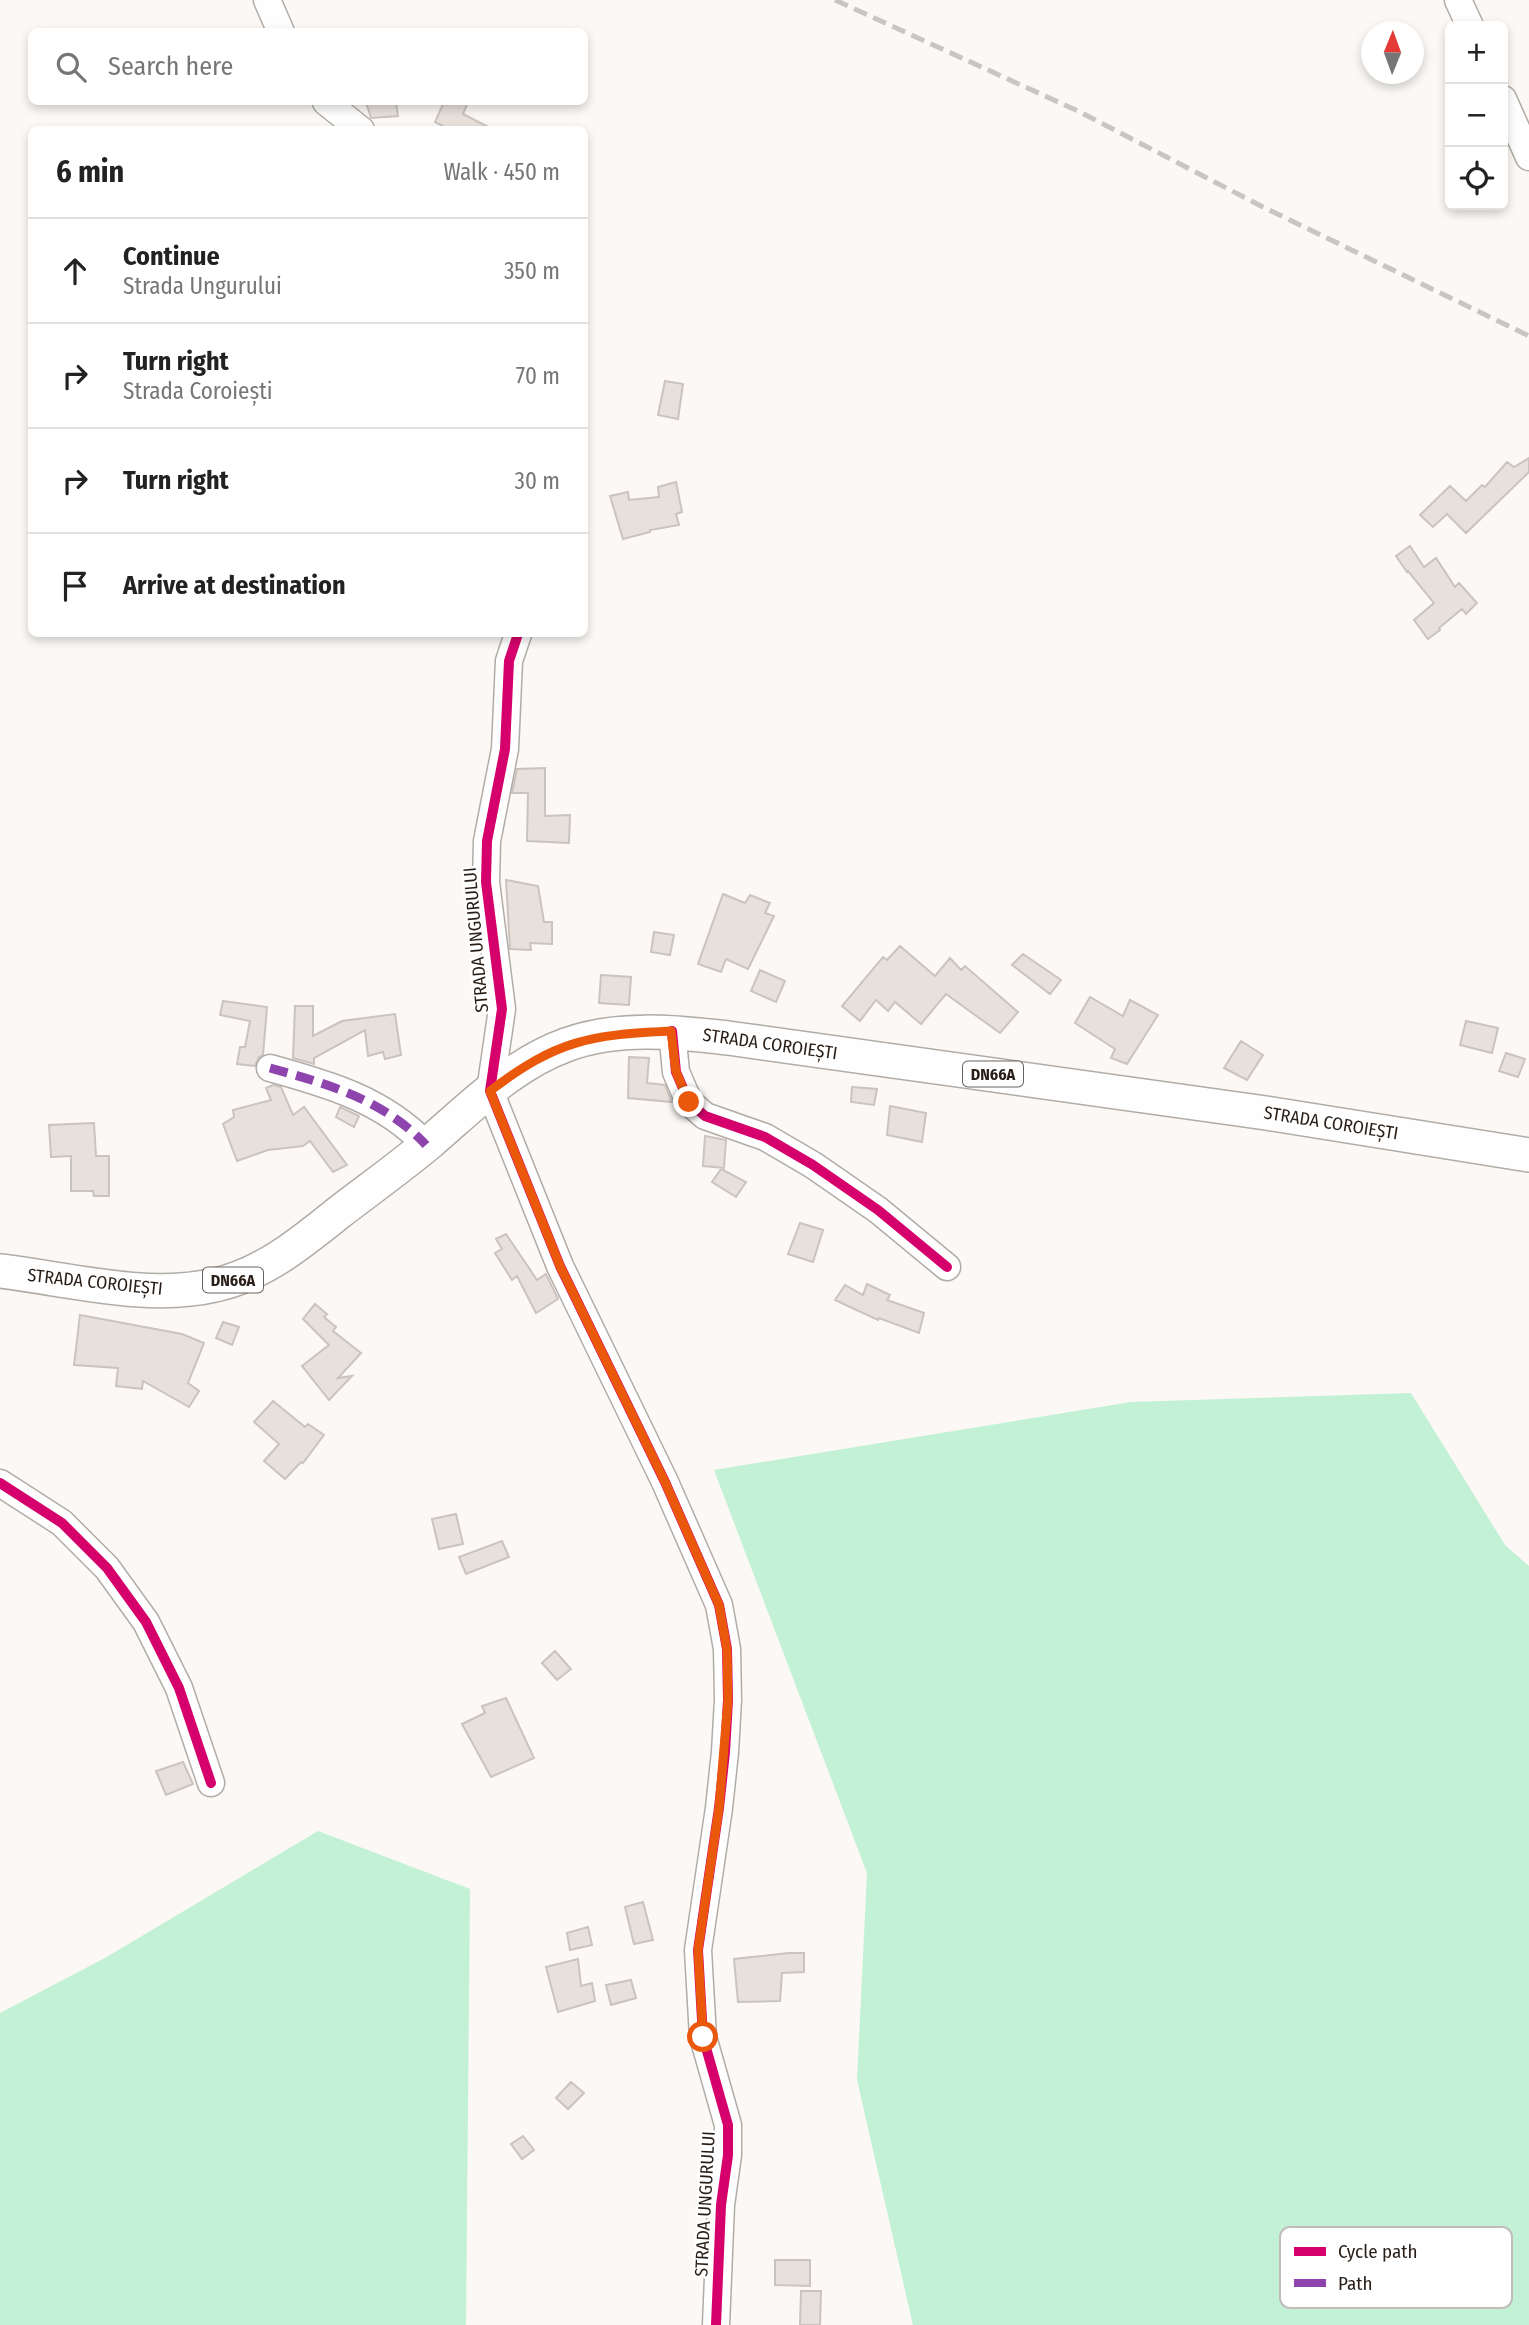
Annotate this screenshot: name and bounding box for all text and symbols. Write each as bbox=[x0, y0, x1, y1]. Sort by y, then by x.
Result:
north arrow bbox=[1361, 21, 1424, 84]
map controls bbox=[1445, 21, 1508, 210]
button: + bbox=[1445, 21, 1508, 84]
search box bbox=[28, 28, 588, 105]
icon: search bbox=[52, 48, 90, 86]
text: Search here bbox=[108, 51, 233, 82]
button: − bbox=[1445, 84, 1508, 147]
button: locate bbox=[1445, 147, 1508, 210]
text: 6 min bbox=[56, 154, 124, 190]
text: Walk · 450 m bbox=[443, 158, 560, 186]
text: Continue bbox=[123, 241, 220, 272]
icon: ahead bbox=[56, 252, 94, 290]
text: 350 m bbox=[504, 257, 560, 285]
text: Strada Ungurului bbox=[123, 272, 282, 300]
text: Turn right bbox=[123, 346, 229, 377]
icon: right bbox=[56, 357, 94, 395]
text: 70 m bbox=[516, 362, 560, 390]
text: Strada Coroiești bbox=[123, 377, 273, 405]
icon: right bbox=[56, 462, 94, 500]
text: Turn right bbox=[123, 465, 229, 496]
text: 30 m bbox=[515, 467, 560, 495]
icon: arrive bbox=[56, 567, 94, 605]
text: Arrive at destination bbox=[123, 570, 346, 601]
street label: STRADA UNGURULUI bbox=[459, 866, 493, 1014]
street label: STRADA COROIEȘTI bbox=[701, 1024, 839, 1064]
road number: DN66A bbox=[963, 1062, 1023, 1086]
route end bbox=[673, 1086, 704, 1117]
street label: STRADA COROIEȘTI bbox=[1262, 1102, 1400, 1144]
street label: STRADA COROIEȘTI bbox=[26, 1264, 164, 1300]
road number: DN66A bbox=[203, 1268, 263, 1292]
route start bbox=[687, 2021, 718, 2052]
street label: STRADA UNGURULUI bbox=[690, 2131, 720, 2277]
legend bbox=[1280, 2227, 1512, 2308]
text: Cycle path bbox=[1338, 2240, 1417, 2263]
text: Path bbox=[1338, 2272, 1373, 2295]

